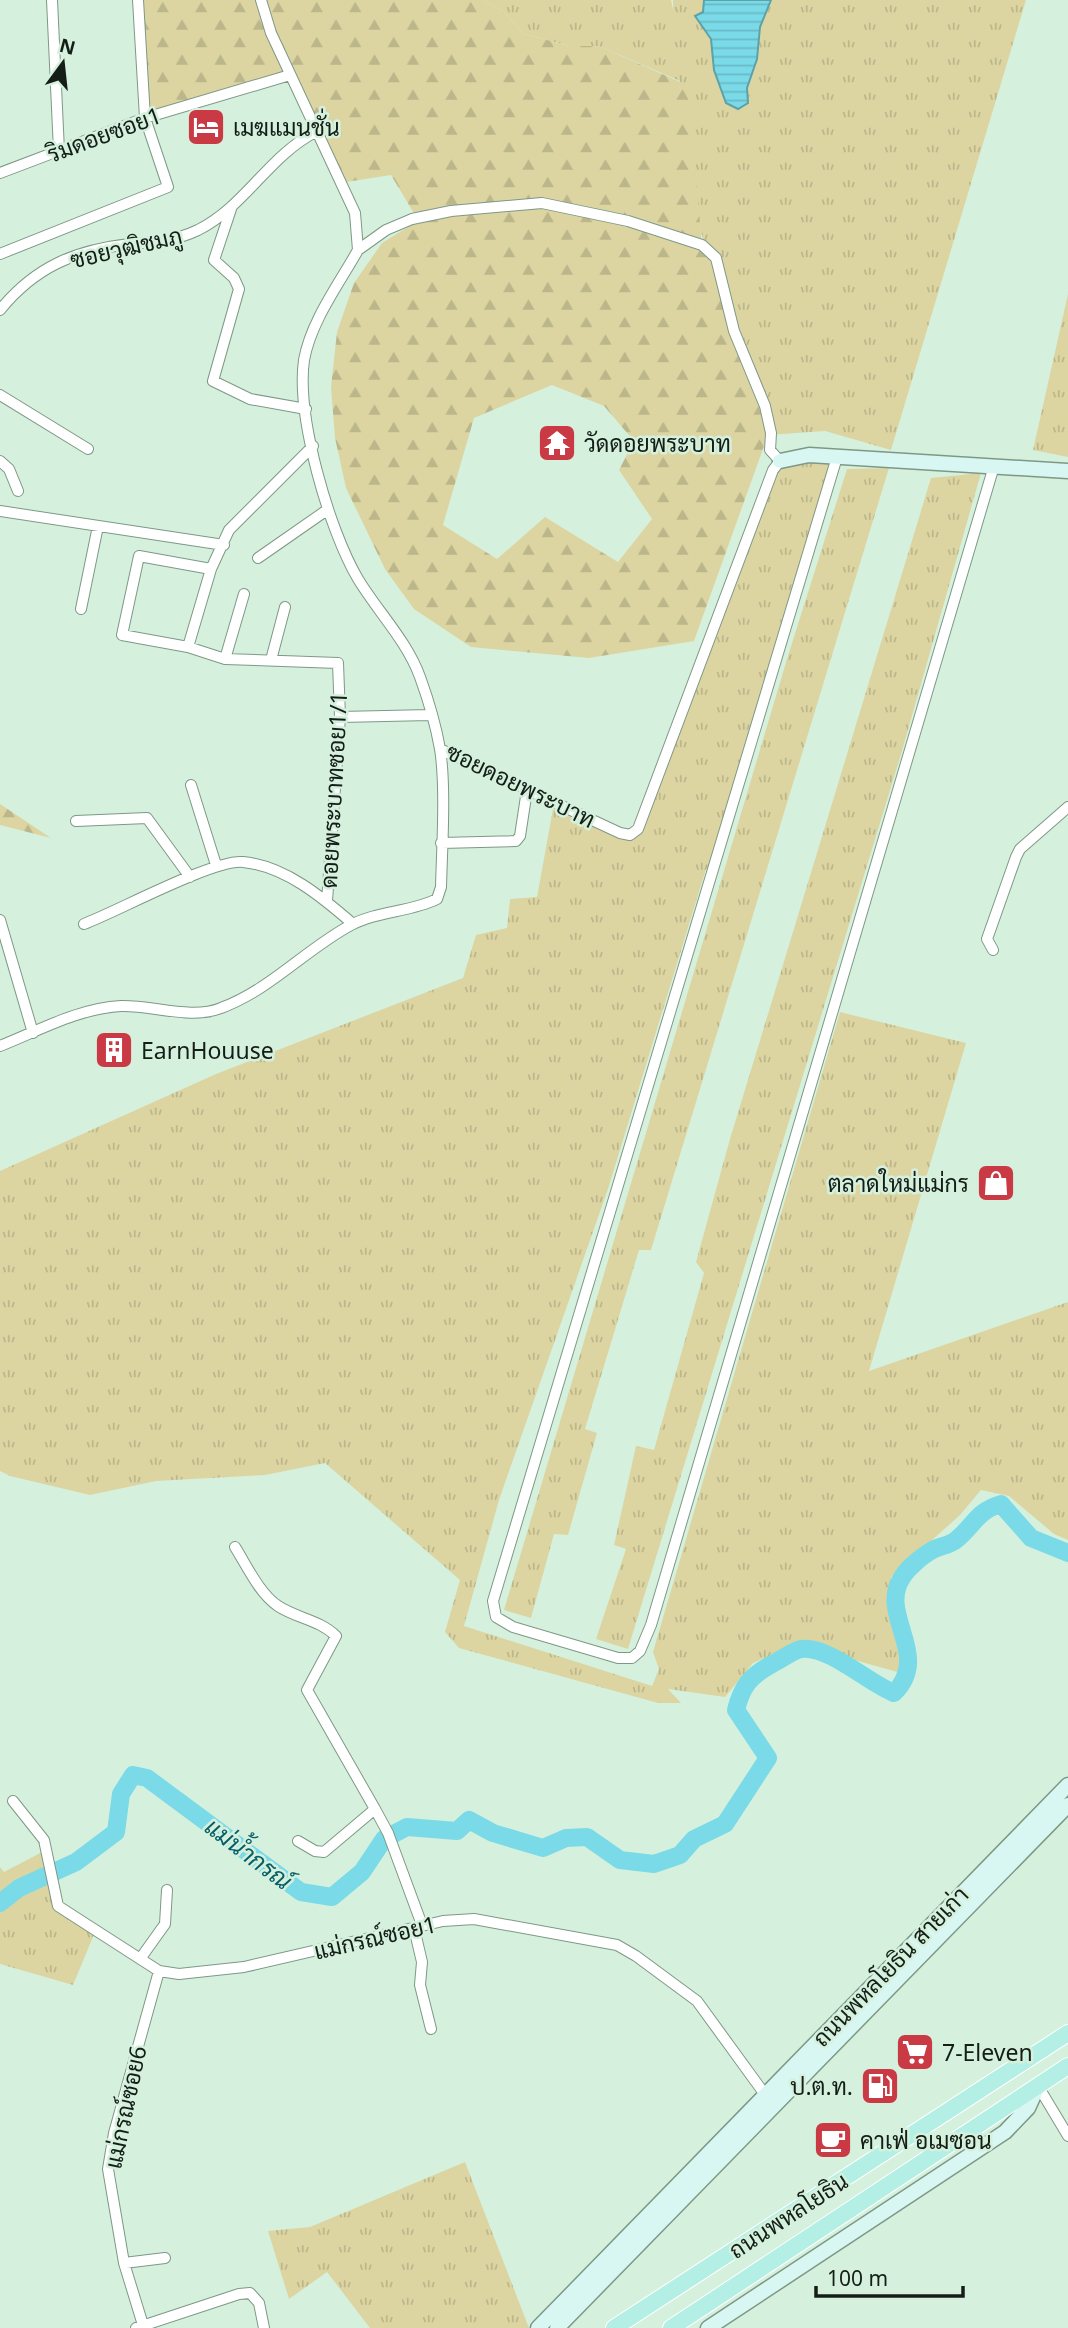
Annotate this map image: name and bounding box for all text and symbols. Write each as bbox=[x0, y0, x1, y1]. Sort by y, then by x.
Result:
north arrow bbox=[28, 28, 98, 98]
text: N bbox=[57, 32, 78, 61]
street label: ริมดอยซอย1 bbox=[41, 99, 166, 170]
hotel icon: เมฆแมนชั่น bbox=[185, 106, 227, 148]
place label: เมฆแมนชั่น bbox=[233, 108, 340, 143]
street label: ซอยวุฒิชมภู bbox=[67, 219, 186, 277]
temple icon: วัดดอยพระบาท bbox=[536, 422, 578, 464]
place label: วัดดอยพระบาท bbox=[584, 427, 731, 459]
street label: ดอยพระบาทซอย1/1 bbox=[312, 691, 354, 889]
street label: ซอยดอยพระบาท bbox=[441, 735, 601, 835]
building icon: EarnHouuse bbox=[93, 1029, 135, 1071]
place label: EarnHouuse bbox=[141, 1034, 274, 1066]
shop icon: ตลาดใหม่แม่กร bbox=[975, 1162, 1017, 1204]
place label: ตลาดใหม่แม่กร bbox=[828, 1167, 969, 1199]
water label: แม่น้ำกรณ์ bbox=[199, 1808, 303, 1898]
street label: ถนนพหลโยธิน สายเก่า bbox=[805, 1879, 975, 2053]
street label: แม่กรณ์ซอย1 bbox=[311, 1907, 439, 1967]
supermarket icon: 7-Eleven bbox=[894, 2031, 936, 2073]
place label: 7-Eleven bbox=[942, 2036, 1033, 2068]
street label: แม่กรณ์ซอย6 bbox=[96, 2043, 154, 2171]
fuel station icon: ป.ต.ท. bbox=[859, 2065, 901, 2107]
place label: ป.ต.ท. bbox=[790, 2070, 853, 2102]
cafe icon: คาเฟ่ อเมซอน bbox=[812, 2119, 854, 2161]
place label: คาเฟ่ อเมซอน bbox=[860, 2124, 992, 2156]
street label: ถนนพหลโยธิน bbox=[722, 2164, 854, 2266]
scale bar bbox=[816, 2254, 963, 2298]
text: 100 m bbox=[827, 2264, 888, 2292]

